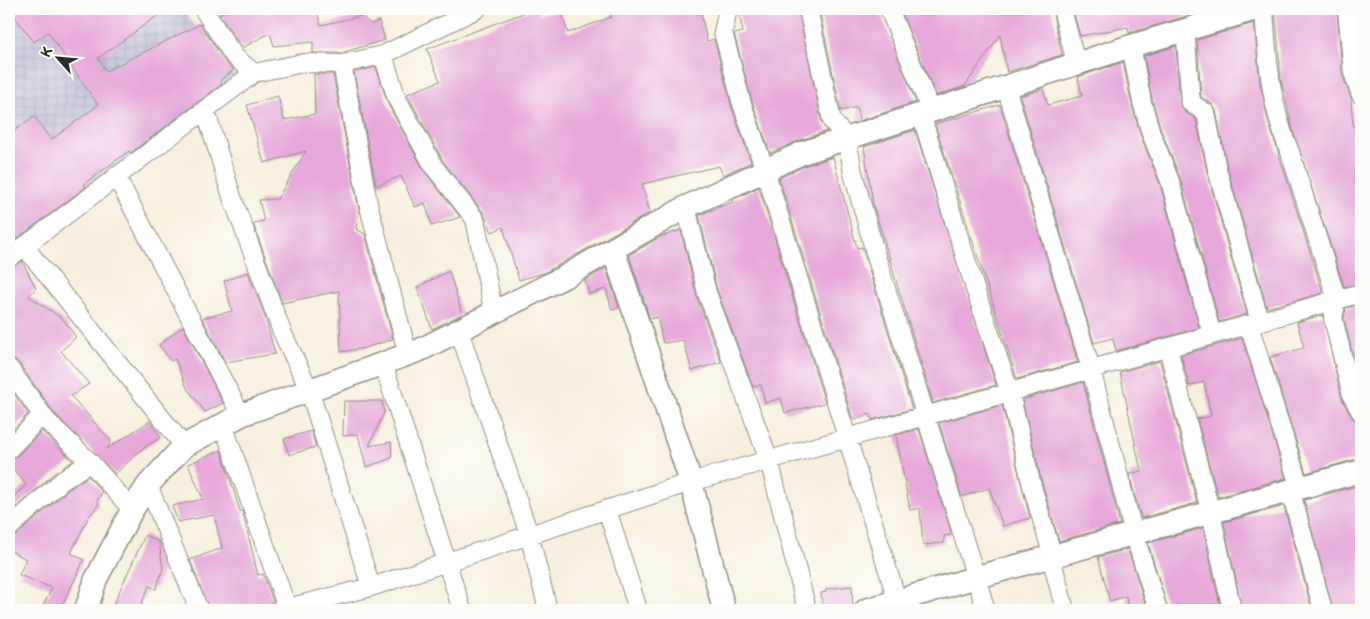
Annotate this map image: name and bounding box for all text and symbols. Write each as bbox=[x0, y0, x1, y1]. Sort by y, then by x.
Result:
north arrow bbox=[32, 32, 82, 82]
text: K bbox=[37, 44, 57, 60]

